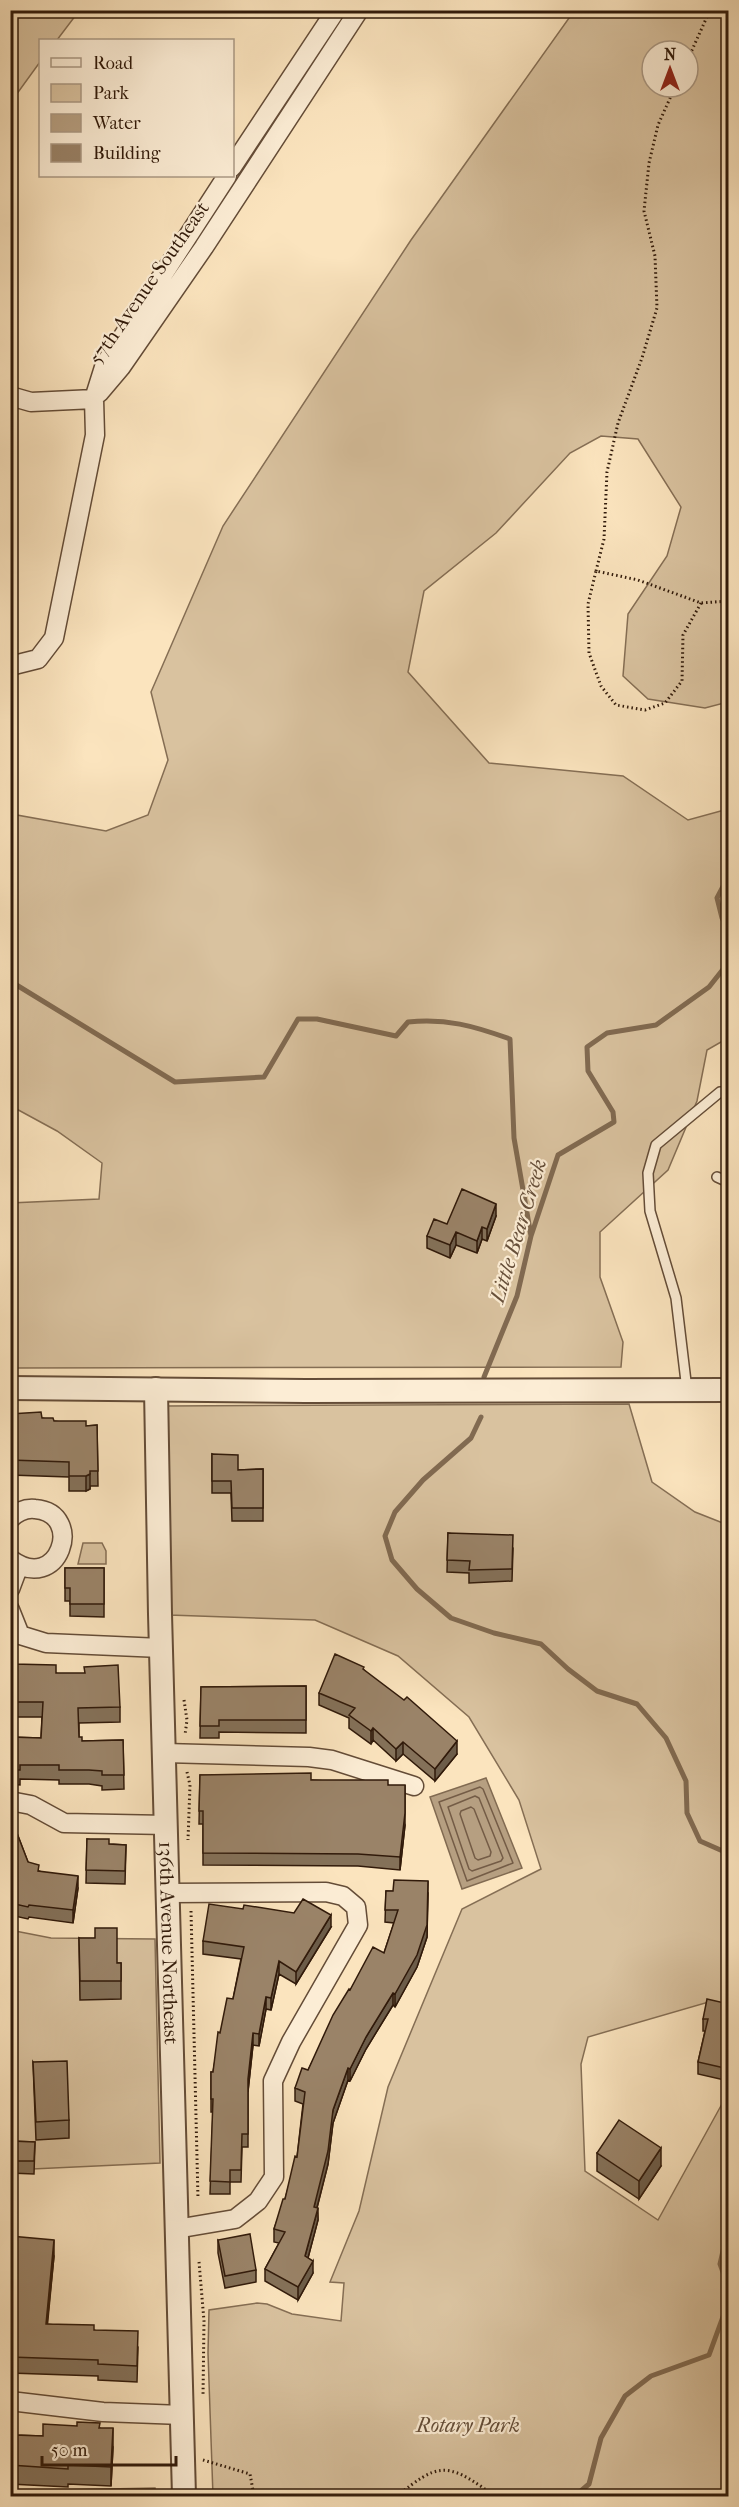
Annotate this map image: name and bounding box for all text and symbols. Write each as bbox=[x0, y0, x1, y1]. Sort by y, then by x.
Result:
legend bbox=[39, 39, 234, 177]
north arrow bbox=[640, 39, 700, 99]
text: N bbox=[664, 45, 677, 64]
text: Road bbox=[93, 53, 133, 74]
text: Park bbox=[93, 83, 130, 104]
text: Water bbox=[92, 113, 141, 134]
text: Building bbox=[93, 143, 161, 164]
street label: 57th Avenue Southeast bbox=[84, 197, 214, 369]
water label: Little Bear Creek bbox=[484, 1156, 551, 1308]
street label: 136th Avenue Northeast bbox=[155, 1841, 183, 2045]
park label: Rotary Park bbox=[414, 2414, 520, 2437]
scale bar bbox=[42, 2429, 176, 2467]
text: 50 m bbox=[51, 2440, 88, 2461]

